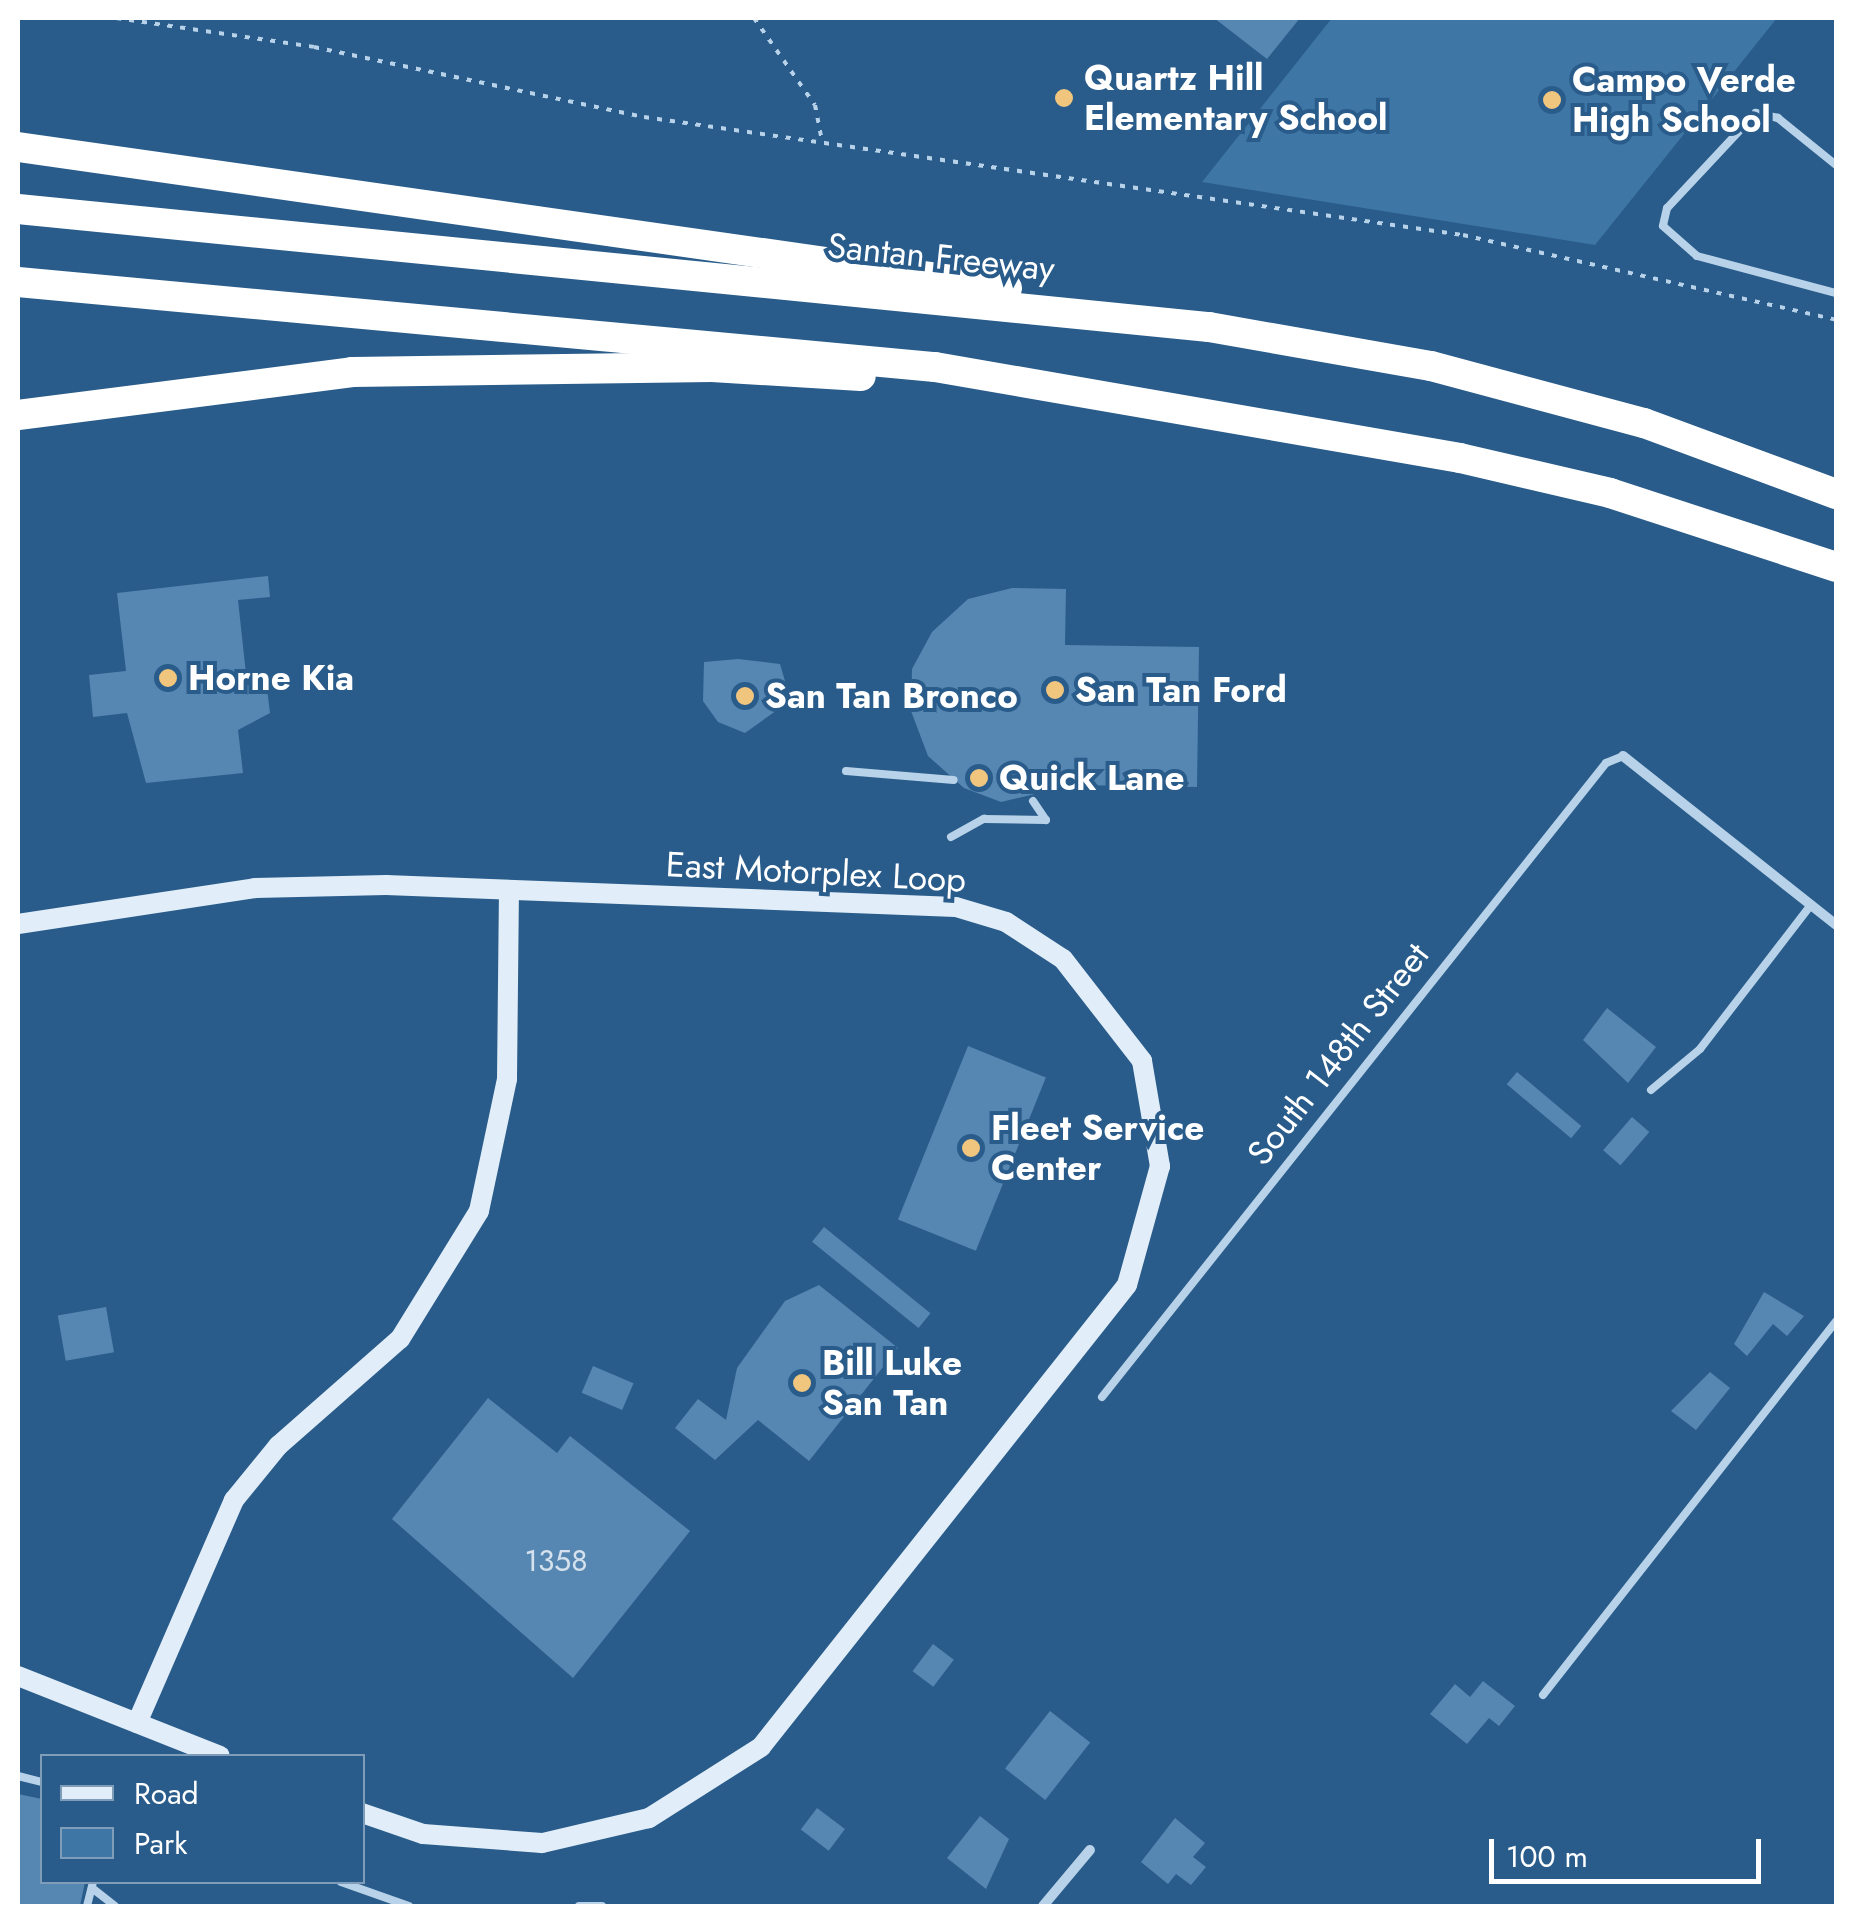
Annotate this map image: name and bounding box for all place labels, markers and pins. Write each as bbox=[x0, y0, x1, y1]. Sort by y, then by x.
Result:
place label: Quartz Hill Elementary School bbox=[1084, 57, 1387, 139]
place label: Campo Verde High School bbox=[1572, 59, 1796, 141]
marker: Quartz Hill Elementary School bbox=[1053, 87, 1075, 109]
marker: Campo Verde High School bbox=[1541, 89, 1563, 111]
place label: Horne Kia bbox=[188, 657, 354, 699]
marker: Horne Kia bbox=[157, 667, 179, 689]
place label: San Tan Ford bbox=[1075, 669, 1287, 711]
place label: San Tan Bronco bbox=[765, 675, 1018, 717]
marker: San Tan Ford bbox=[1044, 679, 1066, 701]
marker: San Tan Bronco bbox=[734, 685, 756, 707]
place label: Quick Lane bbox=[999, 757, 1184, 799]
marker: Quick Lane bbox=[968, 767, 990, 789]
place label: Fleet Service Center bbox=[991, 1107, 1204, 1189]
marker: Fleet Service Center bbox=[960, 1137, 982, 1159]
place label: Bill Luke San Tan bbox=[822, 1342, 962, 1424]
marker: Bill Luke San Tan bbox=[791, 1372, 813, 1394]

